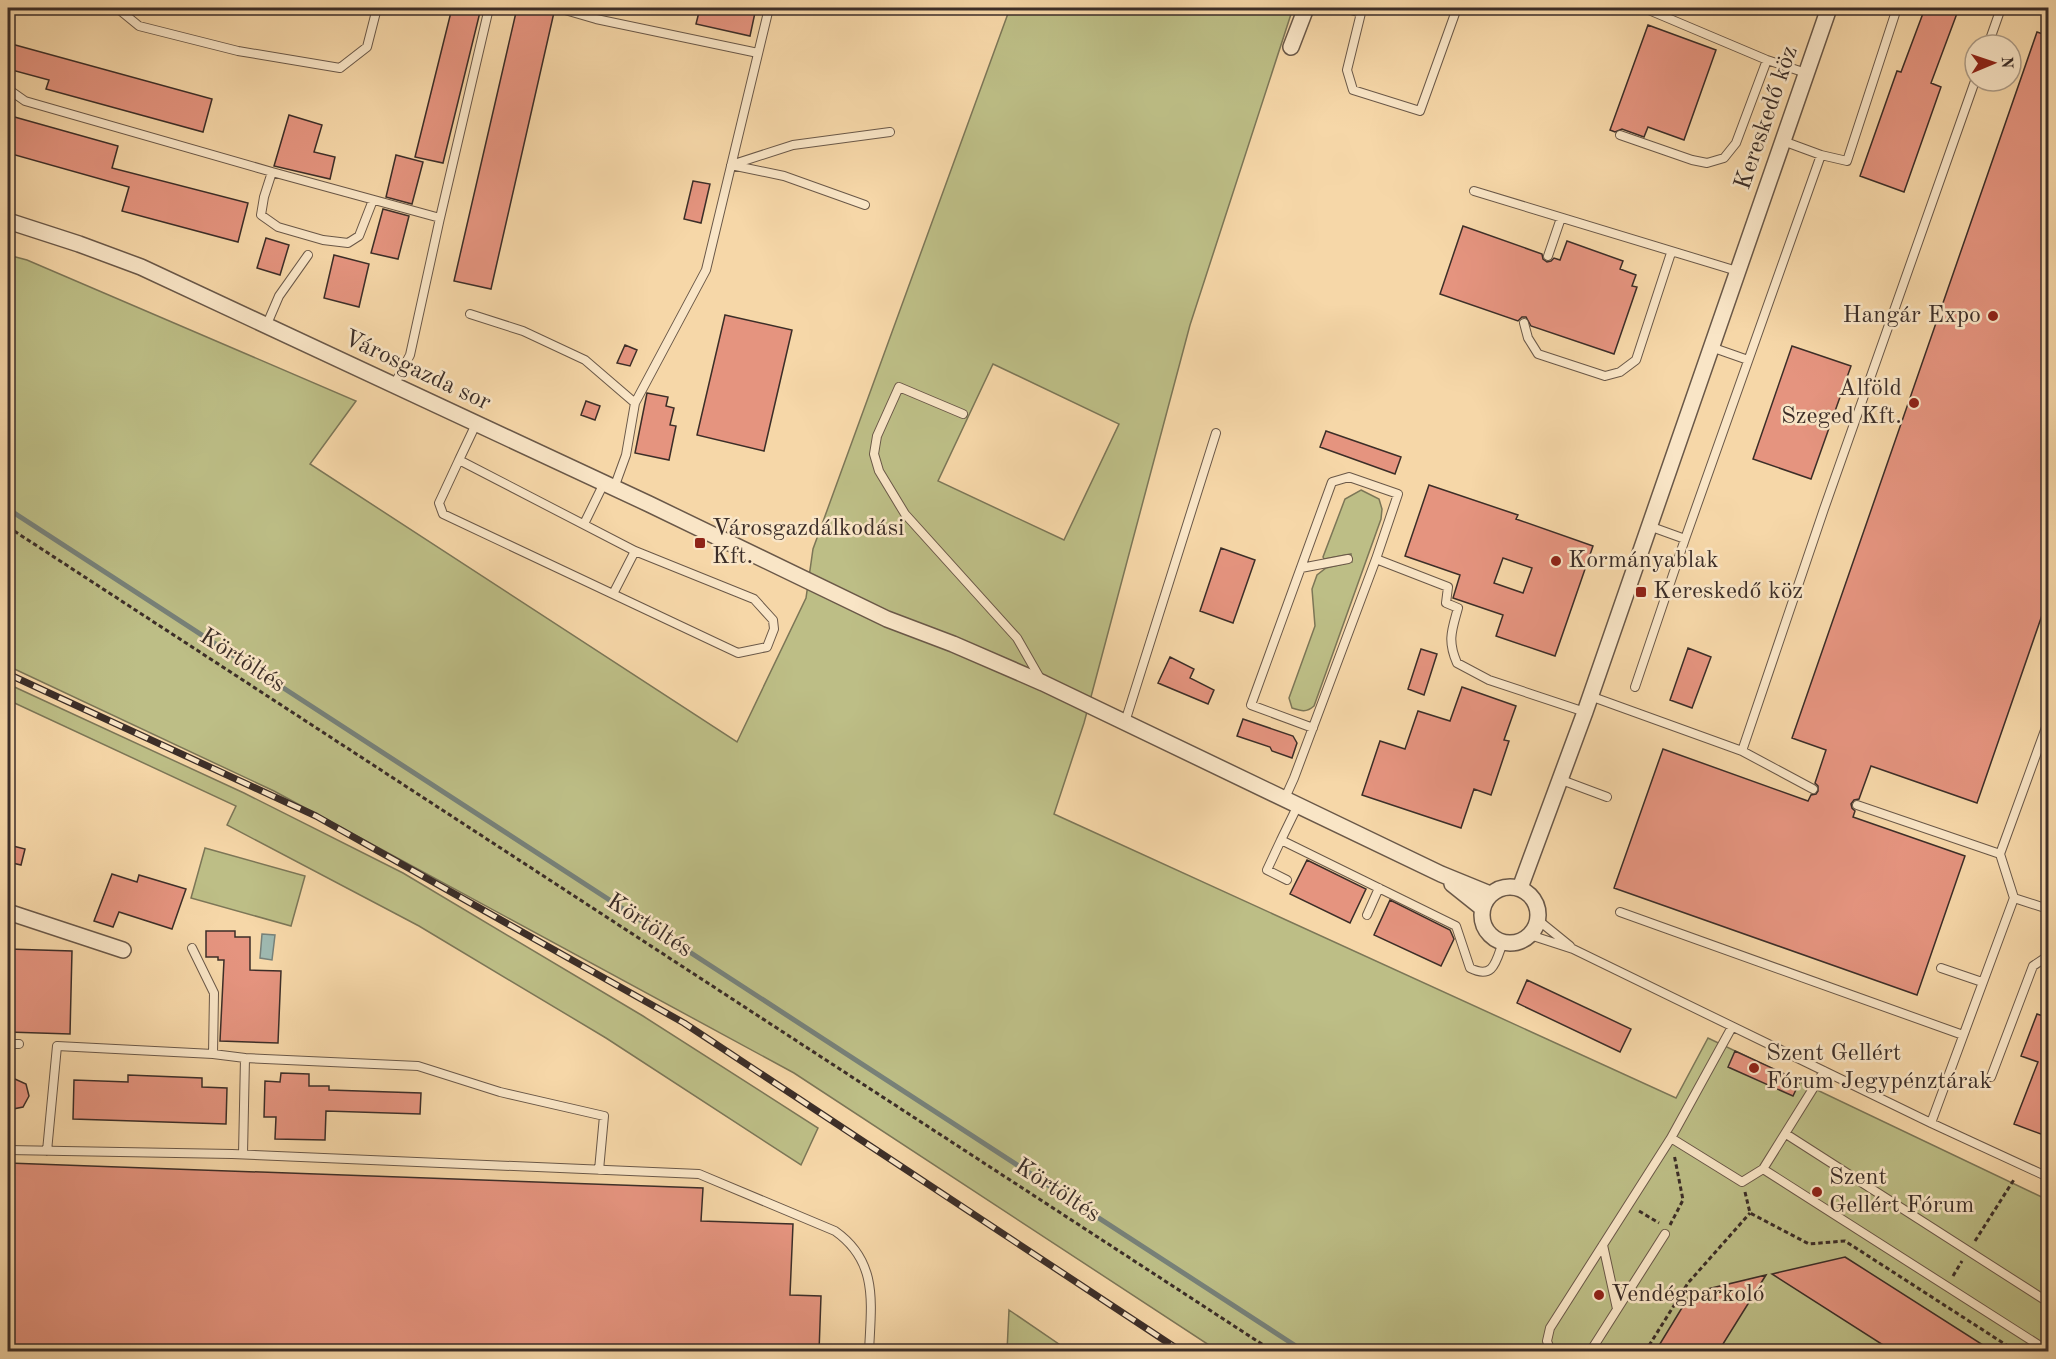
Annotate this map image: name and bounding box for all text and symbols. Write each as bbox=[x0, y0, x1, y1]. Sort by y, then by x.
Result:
north arrow bbox=[1963, 33, 2023, 93]
street label: Kereskedő köz bbox=[1731, 43, 1803, 193]
text: N bbox=[1998, 56, 2014, 70]
place label: Hangár Expo bbox=[1843, 304, 1981, 328]
marker: Hangár Expo bbox=[1986, 309, 2000, 323]
street label: Városgazda sor bbox=[340, 326, 494, 416]
place label: Alföld Szeged Kft. bbox=[1781, 377, 1902, 429]
marker: Alföld Szeged Kft. bbox=[1907, 396, 1921, 410]
place label: Városgazdálkodási Kft. bbox=[712, 517, 905, 569]
marker: Városgazdálkodási Kft. bbox=[693, 536, 707, 550]
place label: Kormányablak bbox=[1568, 549, 1719, 573]
marker: Kormányablak bbox=[1549, 554, 1563, 568]
place label: Kereskedő köz bbox=[1653, 580, 1803, 604]
marker: Kereskedő köz bbox=[1634, 585, 1648, 599]
street label: Körtöltés bbox=[195, 625, 289, 697]
street label: Körtöltés bbox=[602, 890, 696, 962]
place label: Szent Gellért Fórum Jegypénztárak bbox=[1766, 1042, 1992, 1094]
marker: Szent Gellért Fórum Jegypénztárak bbox=[1747, 1061, 1761, 1075]
street label: Körtöltés bbox=[1010, 1155, 1104, 1227]
place label: Szent Gellért Fórum bbox=[1829, 1166, 1974, 1218]
marker: Szent Gellért Fórum bbox=[1810, 1185, 1824, 1199]
place label: Vendégparkoló bbox=[1611, 1283, 1765, 1307]
marker: Vendégparkoló bbox=[1592, 1288, 1606, 1302]

